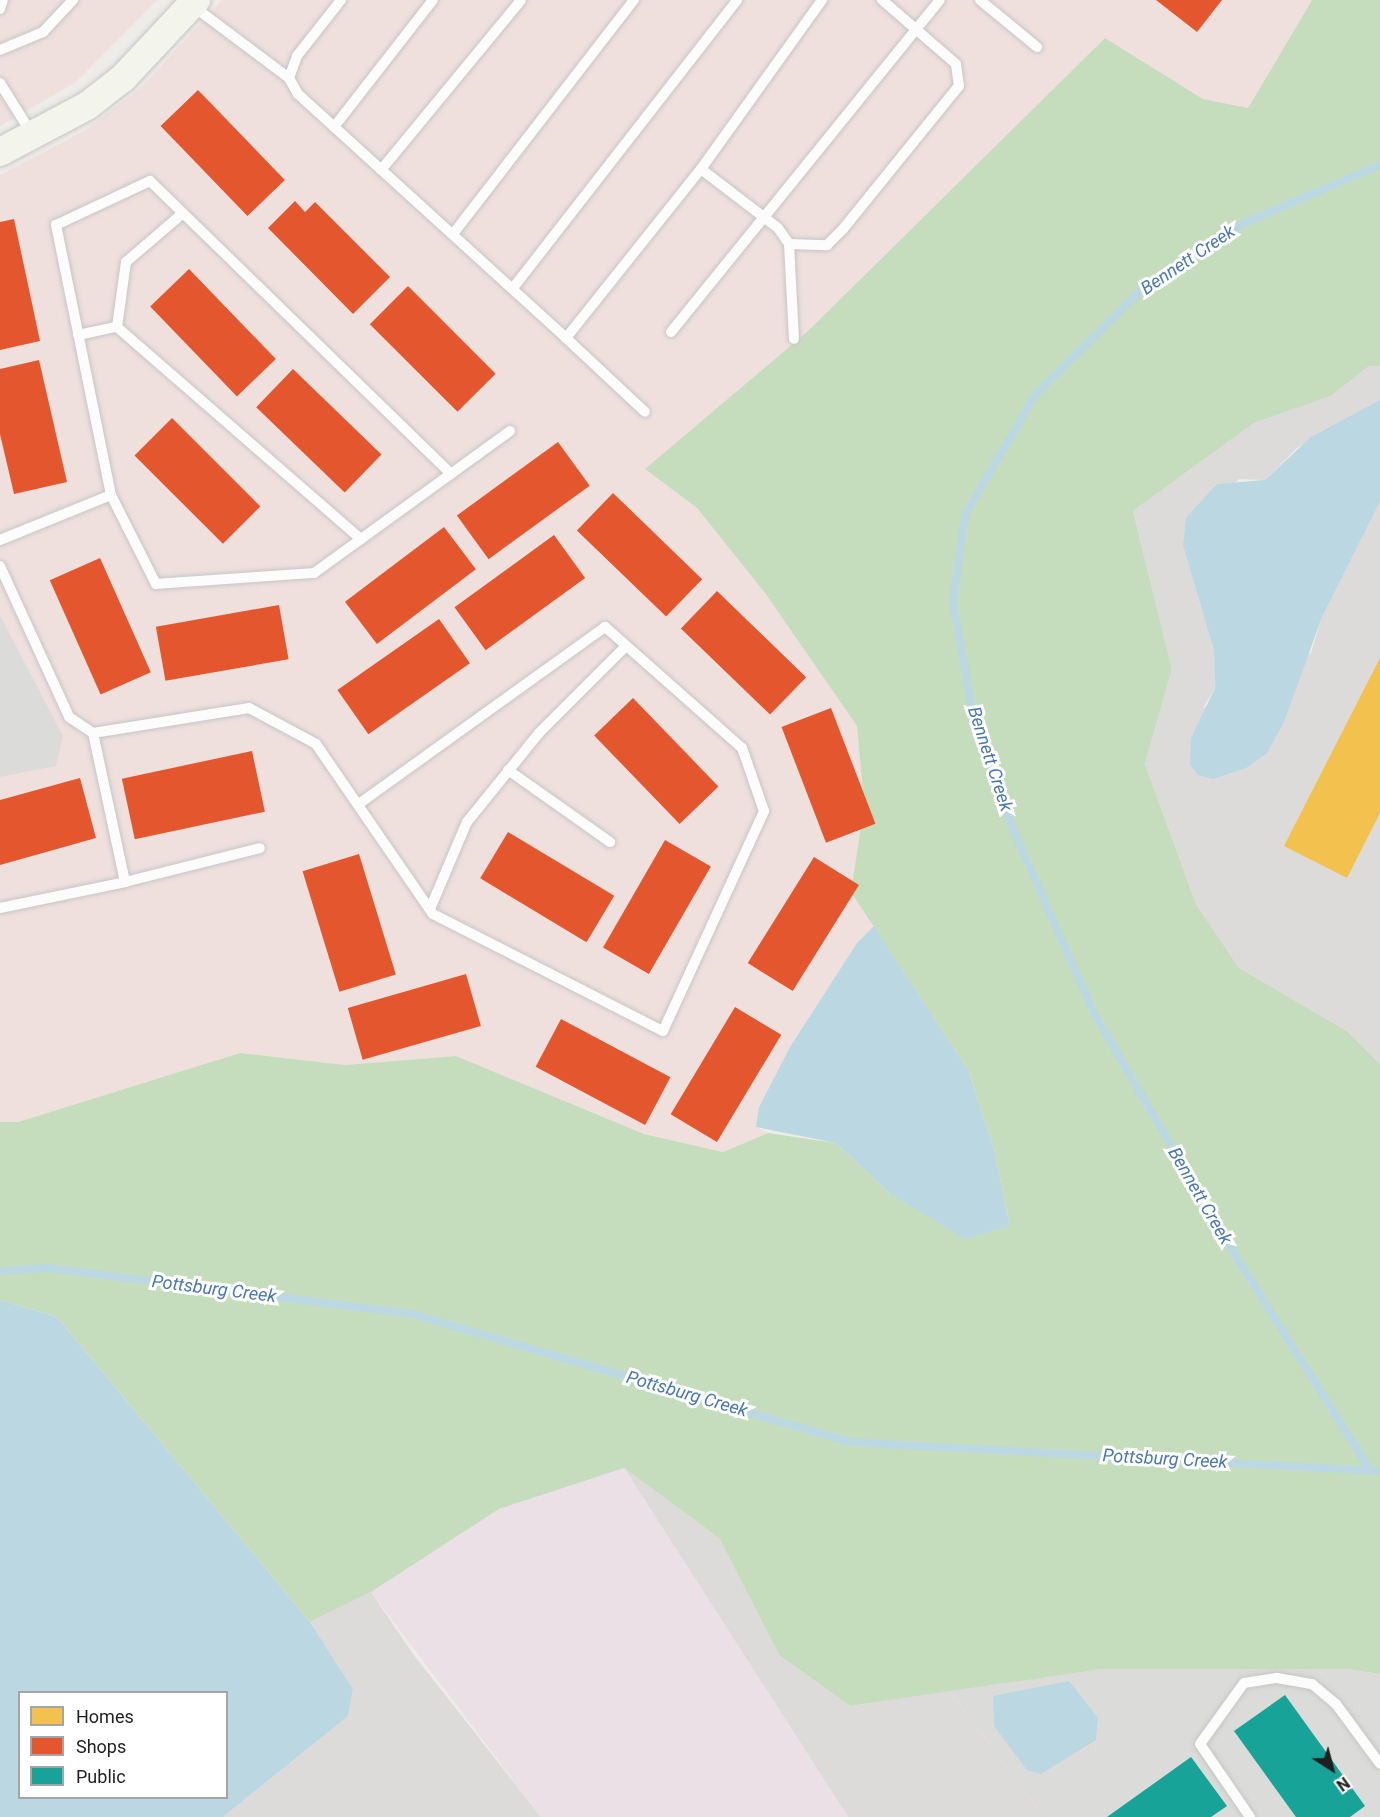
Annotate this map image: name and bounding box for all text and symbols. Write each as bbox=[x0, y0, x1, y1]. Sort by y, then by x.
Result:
water label: Bennett Creek bbox=[1137, 221, 1239, 299]
water label: Bennett Creek bbox=[963, 704, 1017, 814]
water label: Bennett Creek bbox=[1163, 1143, 1237, 1249]
water label: Pottsburg Creek bbox=[151, 1271, 277, 1307]
water label: Pottsburg Creek bbox=[624, 1366, 750, 1422]
water label: Pottsburg Creek bbox=[1102, 1445, 1228, 1473]
legend bbox=[18, 1691, 228, 1799]
text: Homes bbox=[76, 1706, 134, 1727]
text: Shops bbox=[76, 1736, 126, 1757]
north arrow bbox=[1302, 1739, 1362, 1799]
text: Public bbox=[76, 1766, 126, 1787]
text: N bbox=[1333, 1773, 1353, 1795]

